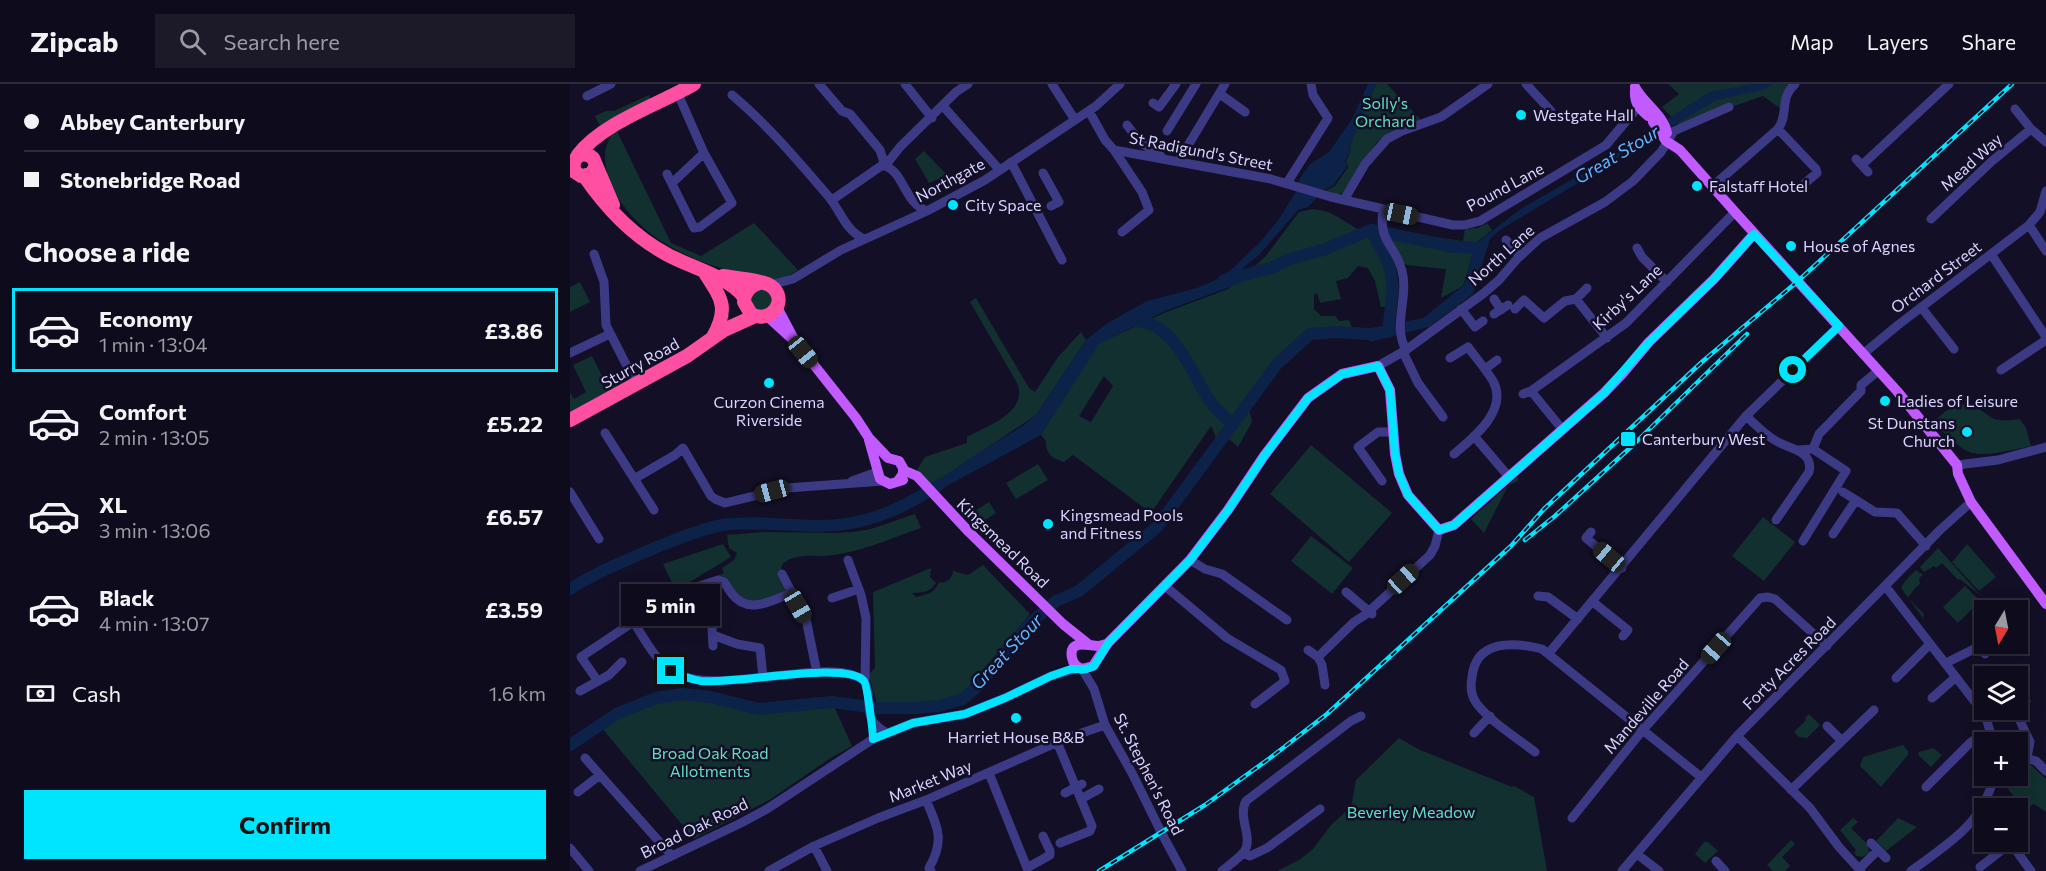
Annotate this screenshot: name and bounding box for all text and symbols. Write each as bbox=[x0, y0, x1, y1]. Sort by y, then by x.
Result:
search box bbox=[155, 14, 575, 68]
text: Zipcab bbox=[30, 24, 119, 58]
icon: search bbox=[176, 25, 209, 58]
text: Search here bbox=[224, 28, 340, 55]
text: Map bbox=[1790, 29, 1834, 54]
text: Layers bbox=[1867, 29, 1929, 54]
text: Share bbox=[1962, 29, 2016, 54]
park label: Solly's Orchard bbox=[1355, 93, 1415, 130]
place label: Westgate Hall bbox=[1533, 105, 1634, 124]
text: Abbey Canterbury bbox=[60, 108, 245, 135]
marker: Westgate Hall bbox=[1514, 108, 1528, 122]
water label: Great Stour bbox=[1570, 120, 1664, 188]
street label: St Radigund's Street bbox=[1128, 127, 1275, 174]
street label: Mead Way bbox=[1936, 129, 2005, 194]
street label: Northgate bbox=[912, 153, 988, 206]
street label: Pound Lane bbox=[1463, 158, 1547, 215]
text: Stonebridge Road bbox=[60, 166, 240, 193]
place label: Falstaff Hotel bbox=[1709, 176, 1808, 195]
marker: Falstaff Hotel bbox=[1690, 179, 1704, 193]
place label: City Space bbox=[965, 195, 1042, 214]
marker: City Space bbox=[946, 198, 960, 212]
car bbox=[1382, 201, 1420, 227]
street label: North Lane bbox=[1464, 220, 1537, 289]
text: Choose a ride bbox=[24, 235, 190, 268]
place label: House of Agnes bbox=[1803, 236, 1915, 255]
street label: Orchard Street bbox=[1887, 236, 1985, 317]
marker: House of Agnes bbox=[1784, 239, 1798, 253]
street label: Kirby's Lane bbox=[1588, 260, 1665, 333]
icon: car bbox=[27, 303, 81, 357]
text: Economy bbox=[99, 305, 193, 332]
text: £3.86 bbox=[484, 317, 543, 344]
text: 1 min · 13:04 bbox=[99, 332, 208, 356]
car bbox=[785, 332, 821, 372]
street label: Sturry Road bbox=[597, 333, 682, 392]
route start bbox=[1779, 356, 1806, 383]
marker: Curzon Cinema Riverside bbox=[762, 376, 776, 390]
place label: Ladies of Leisure bbox=[1897, 391, 2018, 410]
place label: Curzon Cinema Riverside bbox=[713, 392, 825, 429]
marker: Ladies of Leisure bbox=[1878, 394, 1892, 408]
icon: car bbox=[27, 396, 81, 450]
text: Comfort bbox=[99, 398, 187, 425]
text: £5.22 bbox=[486, 410, 543, 437]
place label: St Dunstans Church bbox=[1868, 413, 1955, 450]
text: 2 min · 13:05 bbox=[99, 425, 210, 449]
marker: St Dunstans Church bbox=[1960, 425, 1974, 439]
place label: Canterbury West bbox=[1642, 429, 1766, 448]
marker: Canterbury West bbox=[1619, 430, 1637, 448]
car bbox=[752, 478, 792, 504]
icon: car bbox=[27, 489, 81, 543]
text: XL bbox=[99, 491, 127, 518]
street label: Kingsmead Road bbox=[953, 494, 1053, 591]
text: £6.57 bbox=[486, 503, 543, 530]
place label: Kingsmead Pools and Fitness bbox=[1060, 505, 1183, 542]
marker: Kingsmead Pools and Fitness bbox=[1041, 517, 1055, 531]
text: 3 min · 13:06 bbox=[99, 518, 211, 542]
car bbox=[1589, 539, 1629, 575]
car bbox=[1384, 560, 1422, 598]
icon: car bbox=[27, 582, 81, 636]
text: Black bbox=[99, 584, 154, 611]
callout: 5 min bbox=[621, 584, 720, 626]
car bbox=[781, 586, 815, 626]
text: 5 min bbox=[645, 593, 696, 617]
text: £3.59 bbox=[485, 596, 543, 623]
north arrow bbox=[1974, 600, 2028, 654]
map controls bbox=[1974, 600, 2028, 852]
water label: Great Stour bbox=[966, 608, 1047, 694]
text: 4 min · 13:07 bbox=[99, 611, 209, 635]
street label: Forty Acres Road bbox=[1738, 612, 1839, 713]
car bbox=[1697, 629, 1735, 667]
street label: Mandeville Road bbox=[1599, 654, 1692, 757]
route end bbox=[657, 657, 684, 684]
button: layers bbox=[1974, 666, 2028, 720]
icon: cash bbox=[24, 677, 57, 710]
text: Cash bbox=[72, 680, 121, 707]
text: 1.6 km bbox=[489, 681, 546, 705]
street label: St. Stephen's Road bbox=[1111, 710, 1188, 838]
marker: Harriet House B&B bbox=[1009, 711, 1023, 725]
place label: Harriet House B&B bbox=[948, 727, 1084, 746]
button: + bbox=[1974, 732, 2028, 786]
park label: Broad Oak Road Allotments bbox=[651, 743, 769, 780]
street label: Market Way bbox=[885, 755, 974, 806]
button: Confirm bbox=[24, 790, 546, 859]
street label: Broad Oak Road bbox=[637, 793, 751, 862]
button: − bbox=[1974, 798, 2028, 852]
park label: Beverley Meadow bbox=[1347, 802, 1475, 821]

